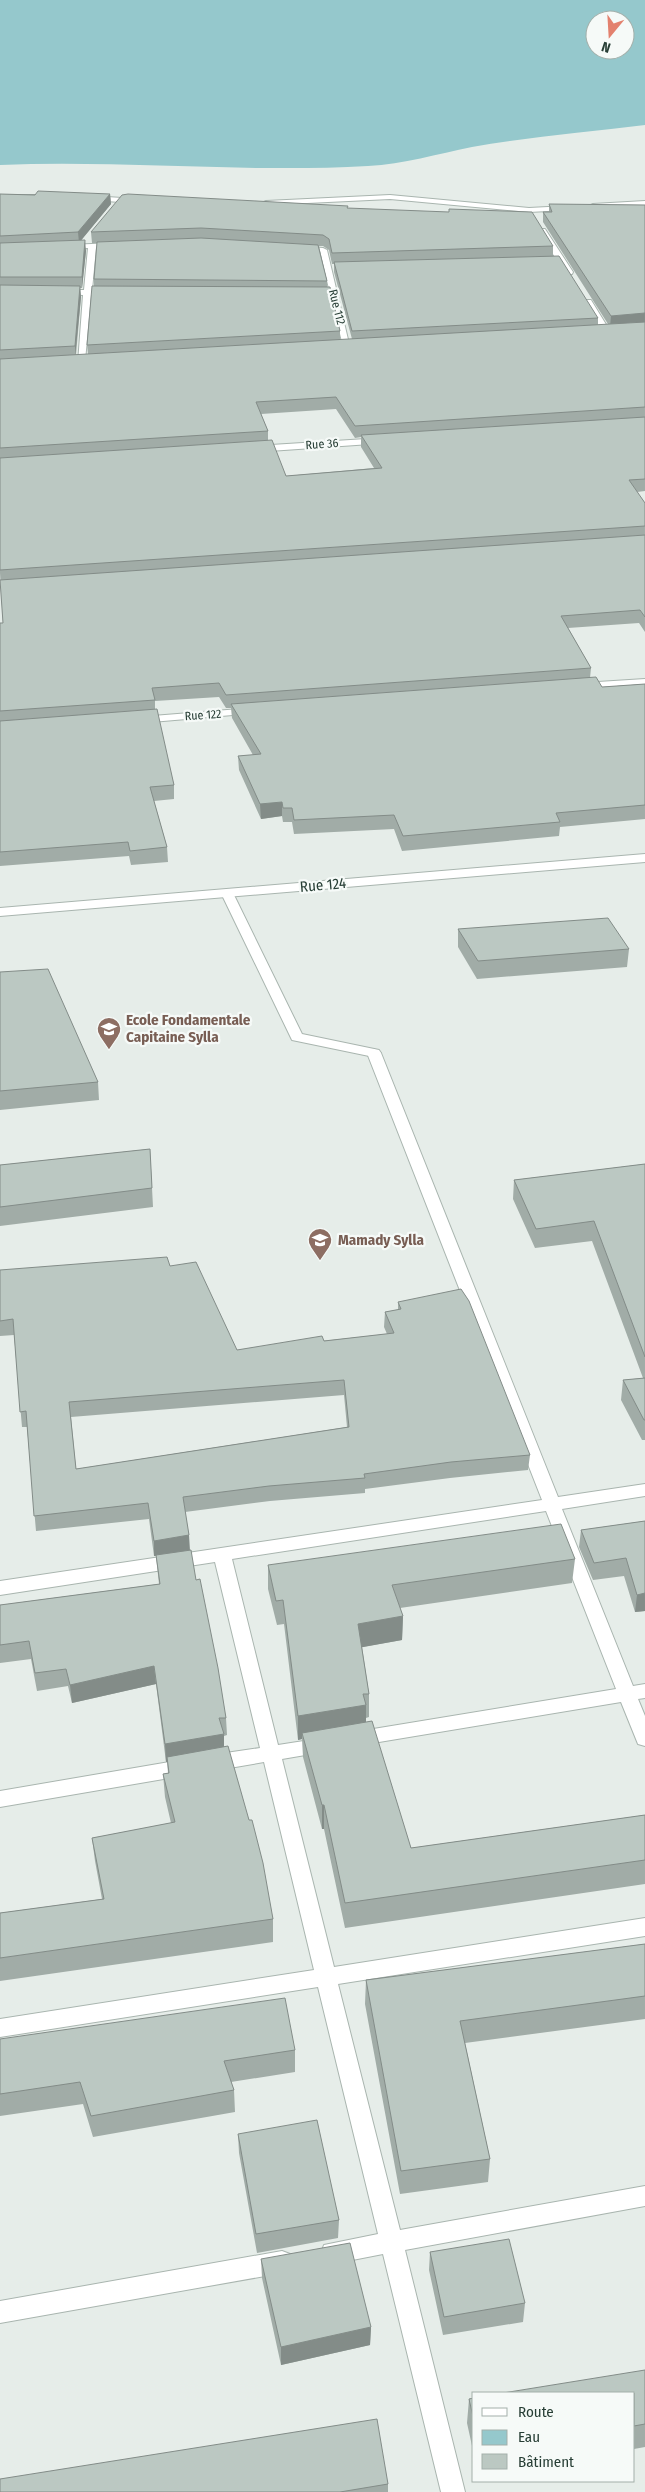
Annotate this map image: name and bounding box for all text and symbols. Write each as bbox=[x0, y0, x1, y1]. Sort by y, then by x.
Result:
north arrow bbox=[585, 10, 635, 60]
text: N bbox=[600, 38, 613, 56]
street label: Rue 112 bbox=[326, 288, 348, 326]
street label: Rue 36 bbox=[305, 436, 339, 452]
street label: Rue 122 bbox=[184, 707, 222, 723]
street label: Rue 124 bbox=[299, 874, 347, 896]
place label: Ecole Fondamentale Capitaine Sylla bbox=[126, 1011, 251, 1046]
school or university icon: Ecole Fondamentale Capitaine Sylla bbox=[96, 1016, 122, 1050]
school or university icon: Mamady Sylla bbox=[307, 1227, 333, 1261]
place label: Mamady Sylla bbox=[338, 1231, 424, 1249]
legend bbox=[472, 2392, 635, 2482]
text: Route bbox=[518, 2403, 554, 2421]
text: Eau bbox=[518, 2428, 540, 2446]
text: Bâtiment bbox=[518, 2453, 574, 2471]

